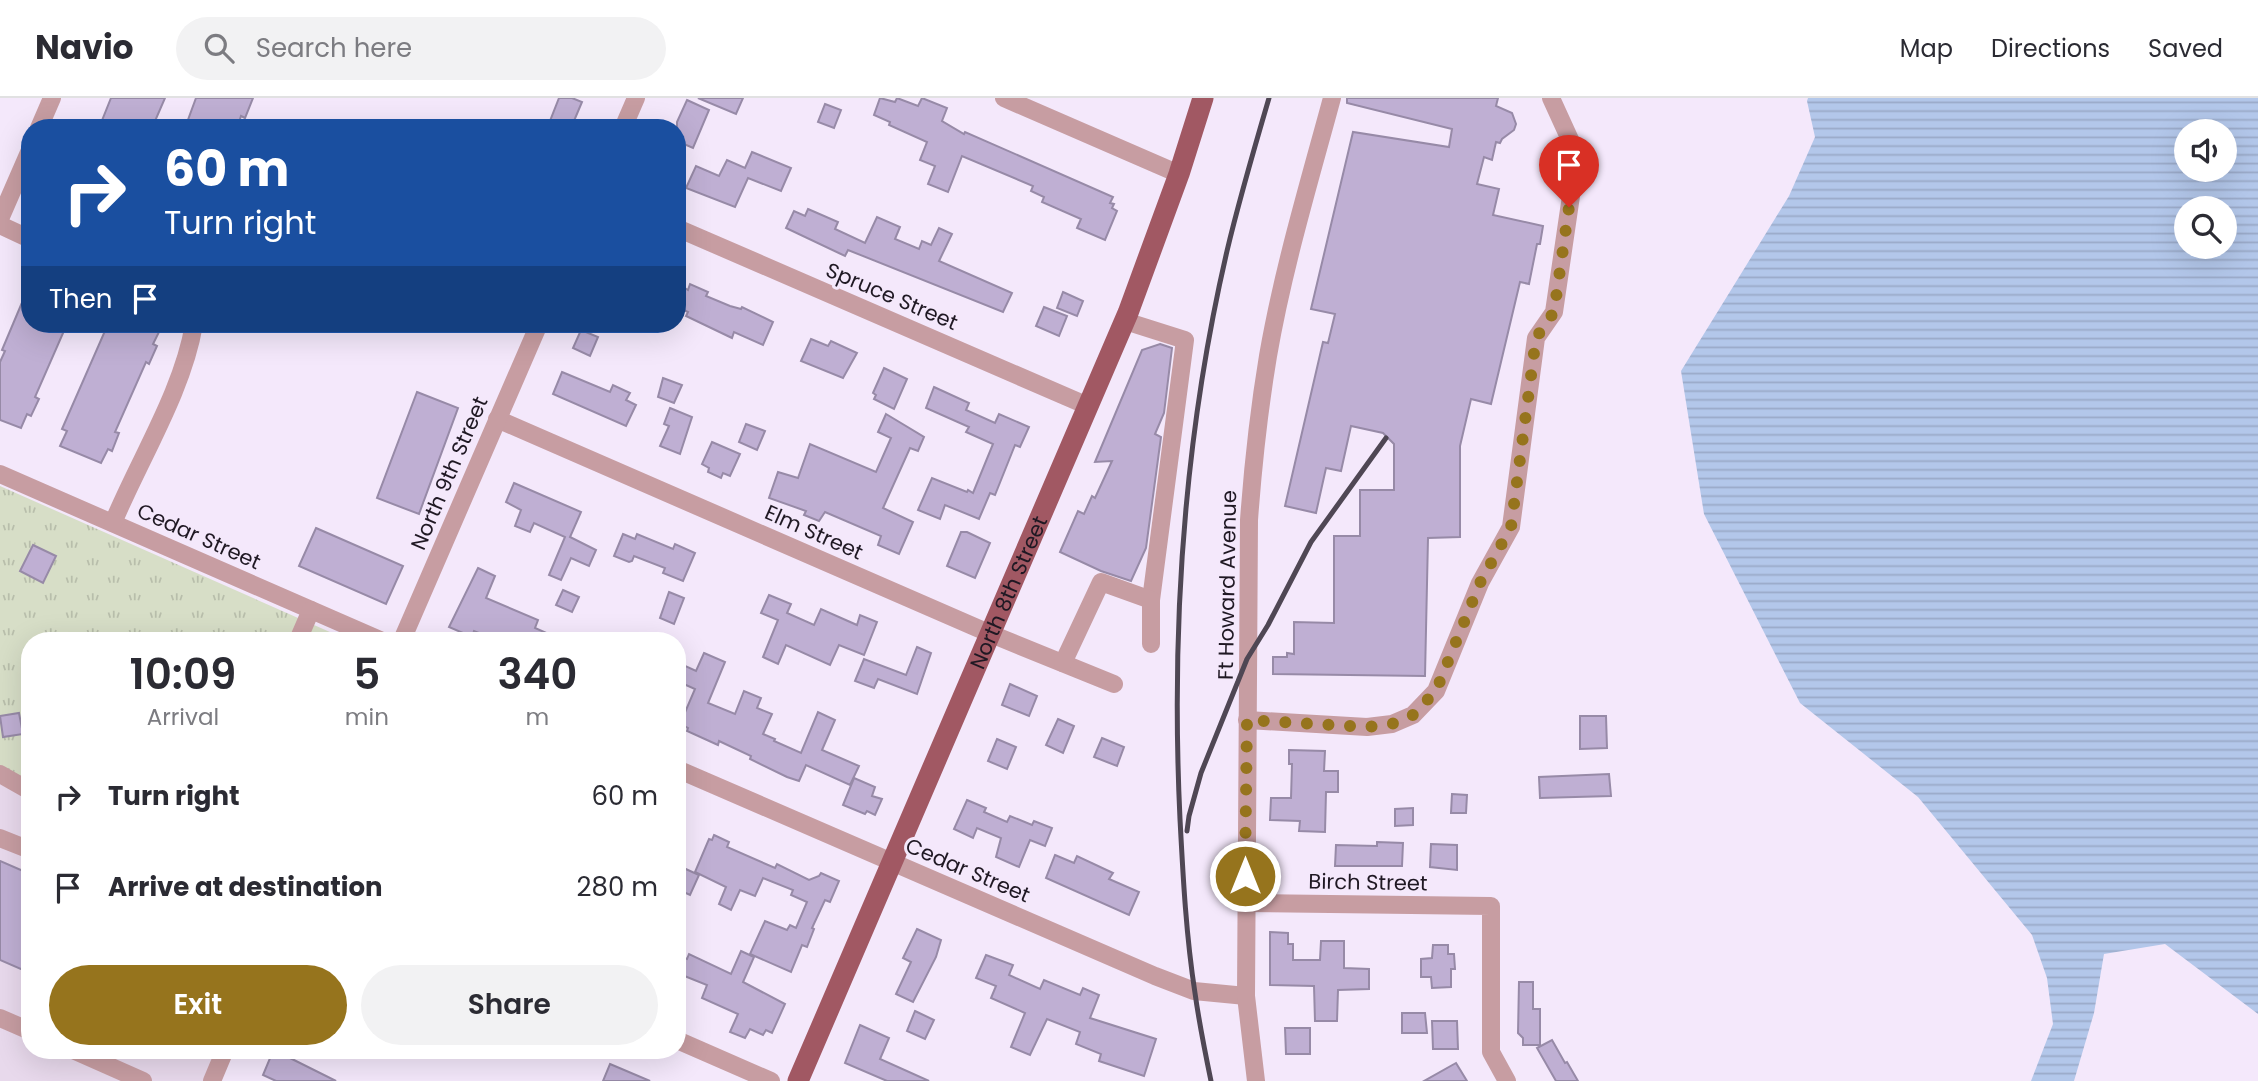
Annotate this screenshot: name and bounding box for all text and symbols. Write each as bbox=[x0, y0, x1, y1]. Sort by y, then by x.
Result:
search box bbox=[176, 17, 666, 80]
text: Navio bbox=[35, 24, 134, 71]
icon: search bbox=[200, 29, 238, 67]
text: Search here bbox=[256, 30, 412, 66]
text: Map bbox=[1900, 32, 1953, 65]
text: Directions bbox=[1991, 32, 2110, 65]
text: Saved bbox=[2148, 32, 2223, 65]
map controls bbox=[2174, 119, 2237, 259]
button: sound bbox=[2174, 119, 2237, 182]
text: 60 m bbox=[164, 135, 289, 203]
pin bbox=[1539, 135, 1599, 207]
icon: arrive bbox=[1550, 146, 1588, 184]
icon: right bbox=[49, 147, 140, 238]
button: search bbox=[2174, 196, 2237, 259]
text: Turn right bbox=[164, 200, 316, 245]
street label: Spruce Street bbox=[822, 255, 962, 337]
icon: arrive bbox=[126, 280, 164, 318]
text: Then bbox=[49, 281, 112, 317]
street label: North 9th Street bbox=[404, 392, 494, 554]
street label: Ft Howard Avenue bbox=[1211, 490, 1243, 680]
street label: Cedar Street bbox=[133, 496, 265, 576]
street label: Elm Street bbox=[760, 497, 868, 567]
street label: North 8th Street bbox=[962, 511, 1054, 673]
text: 10:09 bbox=[130, 645, 236, 704]
text: 5 bbox=[353, 645, 380, 704]
text: 340 bbox=[497, 645, 577, 704]
text: Arrival bbox=[147, 701, 219, 733]
text: min bbox=[345, 701, 389, 733]
text: m bbox=[526, 701, 549, 733]
icon: right bbox=[49, 778, 87, 816]
text: Turn right bbox=[108, 778, 240, 814]
text: 60 m bbox=[591, 778, 658, 814]
street label: Cedar Street bbox=[901, 831, 1035, 909]
position arrow bbox=[1208, 839, 1282, 913]
street label: Birch Street bbox=[1308, 866, 1428, 898]
icon: arrive bbox=[49, 869, 87, 907]
text: Arrive at destination bbox=[108, 869, 383, 905]
text: 280 m bbox=[577, 869, 658, 905]
button: Exit bbox=[49, 965, 347, 1045]
button: Share bbox=[361, 965, 658, 1045]

